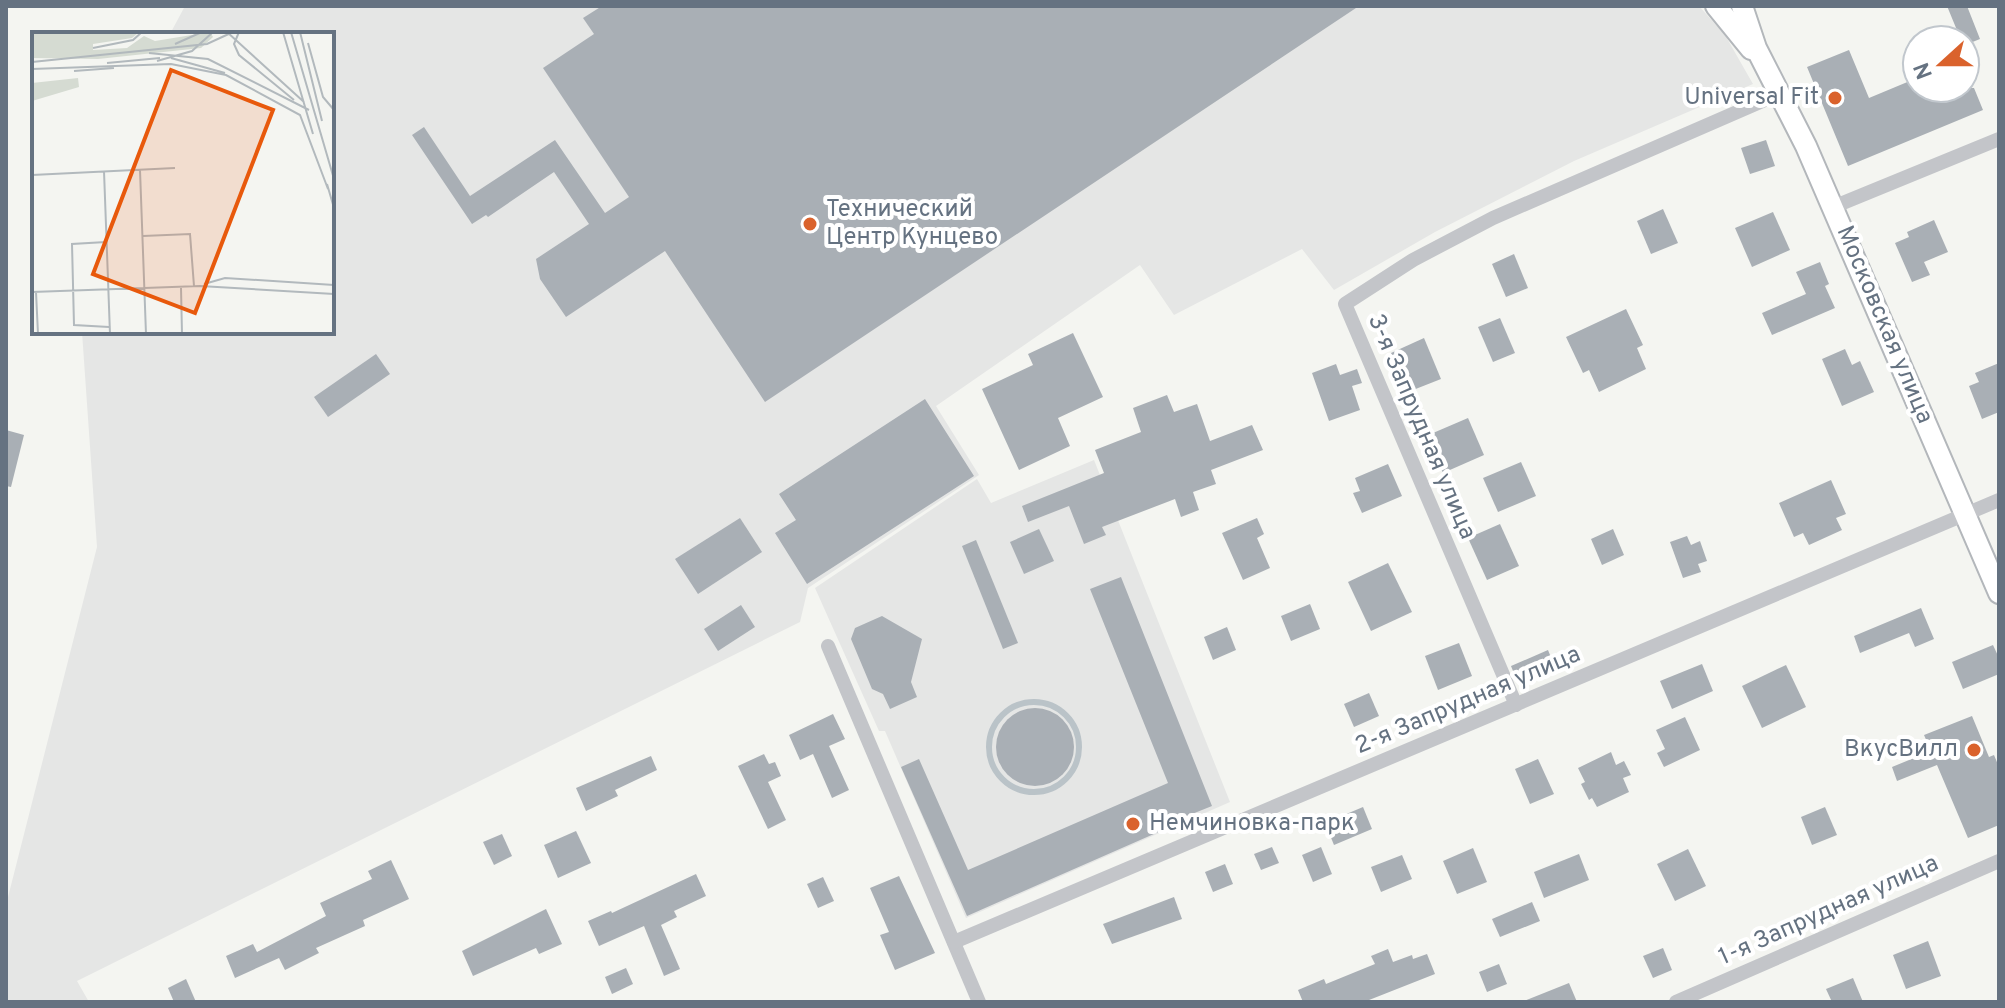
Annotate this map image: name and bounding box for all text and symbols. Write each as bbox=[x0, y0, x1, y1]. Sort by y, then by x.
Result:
north arrow bbox=[1901, 24, 1981, 104]
inset map bbox=[32, 32, 334, 334]
text: N bbox=[1909, 58, 1940, 82]
place label: Universal Fit bbox=[1684, 83, 1819, 113]
marker: Universal Fit bbox=[1826, 89, 1844, 107]
place label: Технический Центр Кунцево bbox=[826, 195, 998, 253]
marker: Технический Центр Кунцево bbox=[801, 215, 819, 233]
street label: Московская улица bbox=[1829, 222, 1939, 428]
street label: 3-я Запрудная улица bbox=[1360, 310, 1482, 544]
street label: 2-я Запрудная улица bbox=[1351, 640, 1585, 762]
place label: ВкусВилл bbox=[1844, 735, 1958, 765]
marker: ВкусВилл bbox=[1965, 741, 1983, 759]
place label: Немчиновка-парк bbox=[1149, 809, 1355, 839]
marker: Немчиновка-парк bbox=[1124, 815, 1142, 833]
street label: 1-я Запрудная улица bbox=[1714, 849, 1944, 973]

